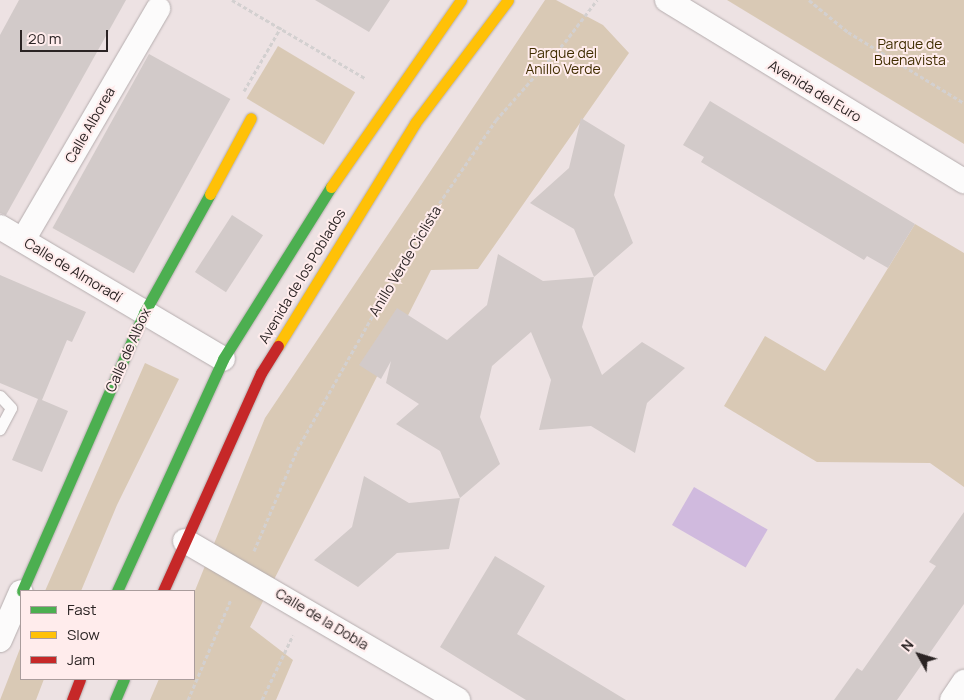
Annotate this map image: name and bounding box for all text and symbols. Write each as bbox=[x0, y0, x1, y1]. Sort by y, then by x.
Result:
scale bar bbox=[22, 20, 110, 52]
text: 20 m bbox=[28, 28, 61, 49]
park label: Parque de Buenavista bbox=[874, 36, 946, 68]
park label: Parque del Anillo Verde bbox=[525, 45, 601, 78]
street label: Avenida del Euro bbox=[765, 57, 865, 125]
street label: Calle Alborea bbox=[62, 84, 118, 166]
street label: Anillo Verde Ciclista bbox=[365, 203, 445, 319]
street label: Avenida de los Poblados bbox=[255, 206, 349, 346]
street label: Calle de Almoradí bbox=[21, 234, 125, 306]
street label: Calle de Albox bbox=[102, 305, 154, 395]
street label: Calle de la Dobla bbox=[272, 585, 372, 653]
legend bbox=[20, 590, 195, 680]
text: Fast bbox=[67, 599, 96, 620]
text: Slow bbox=[67, 624, 100, 645]
north arrow bbox=[894, 630, 944, 680]
text: N bbox=[896, 635, 918, 655]
text: Jam bbox=[67, 649, 95, 670]

